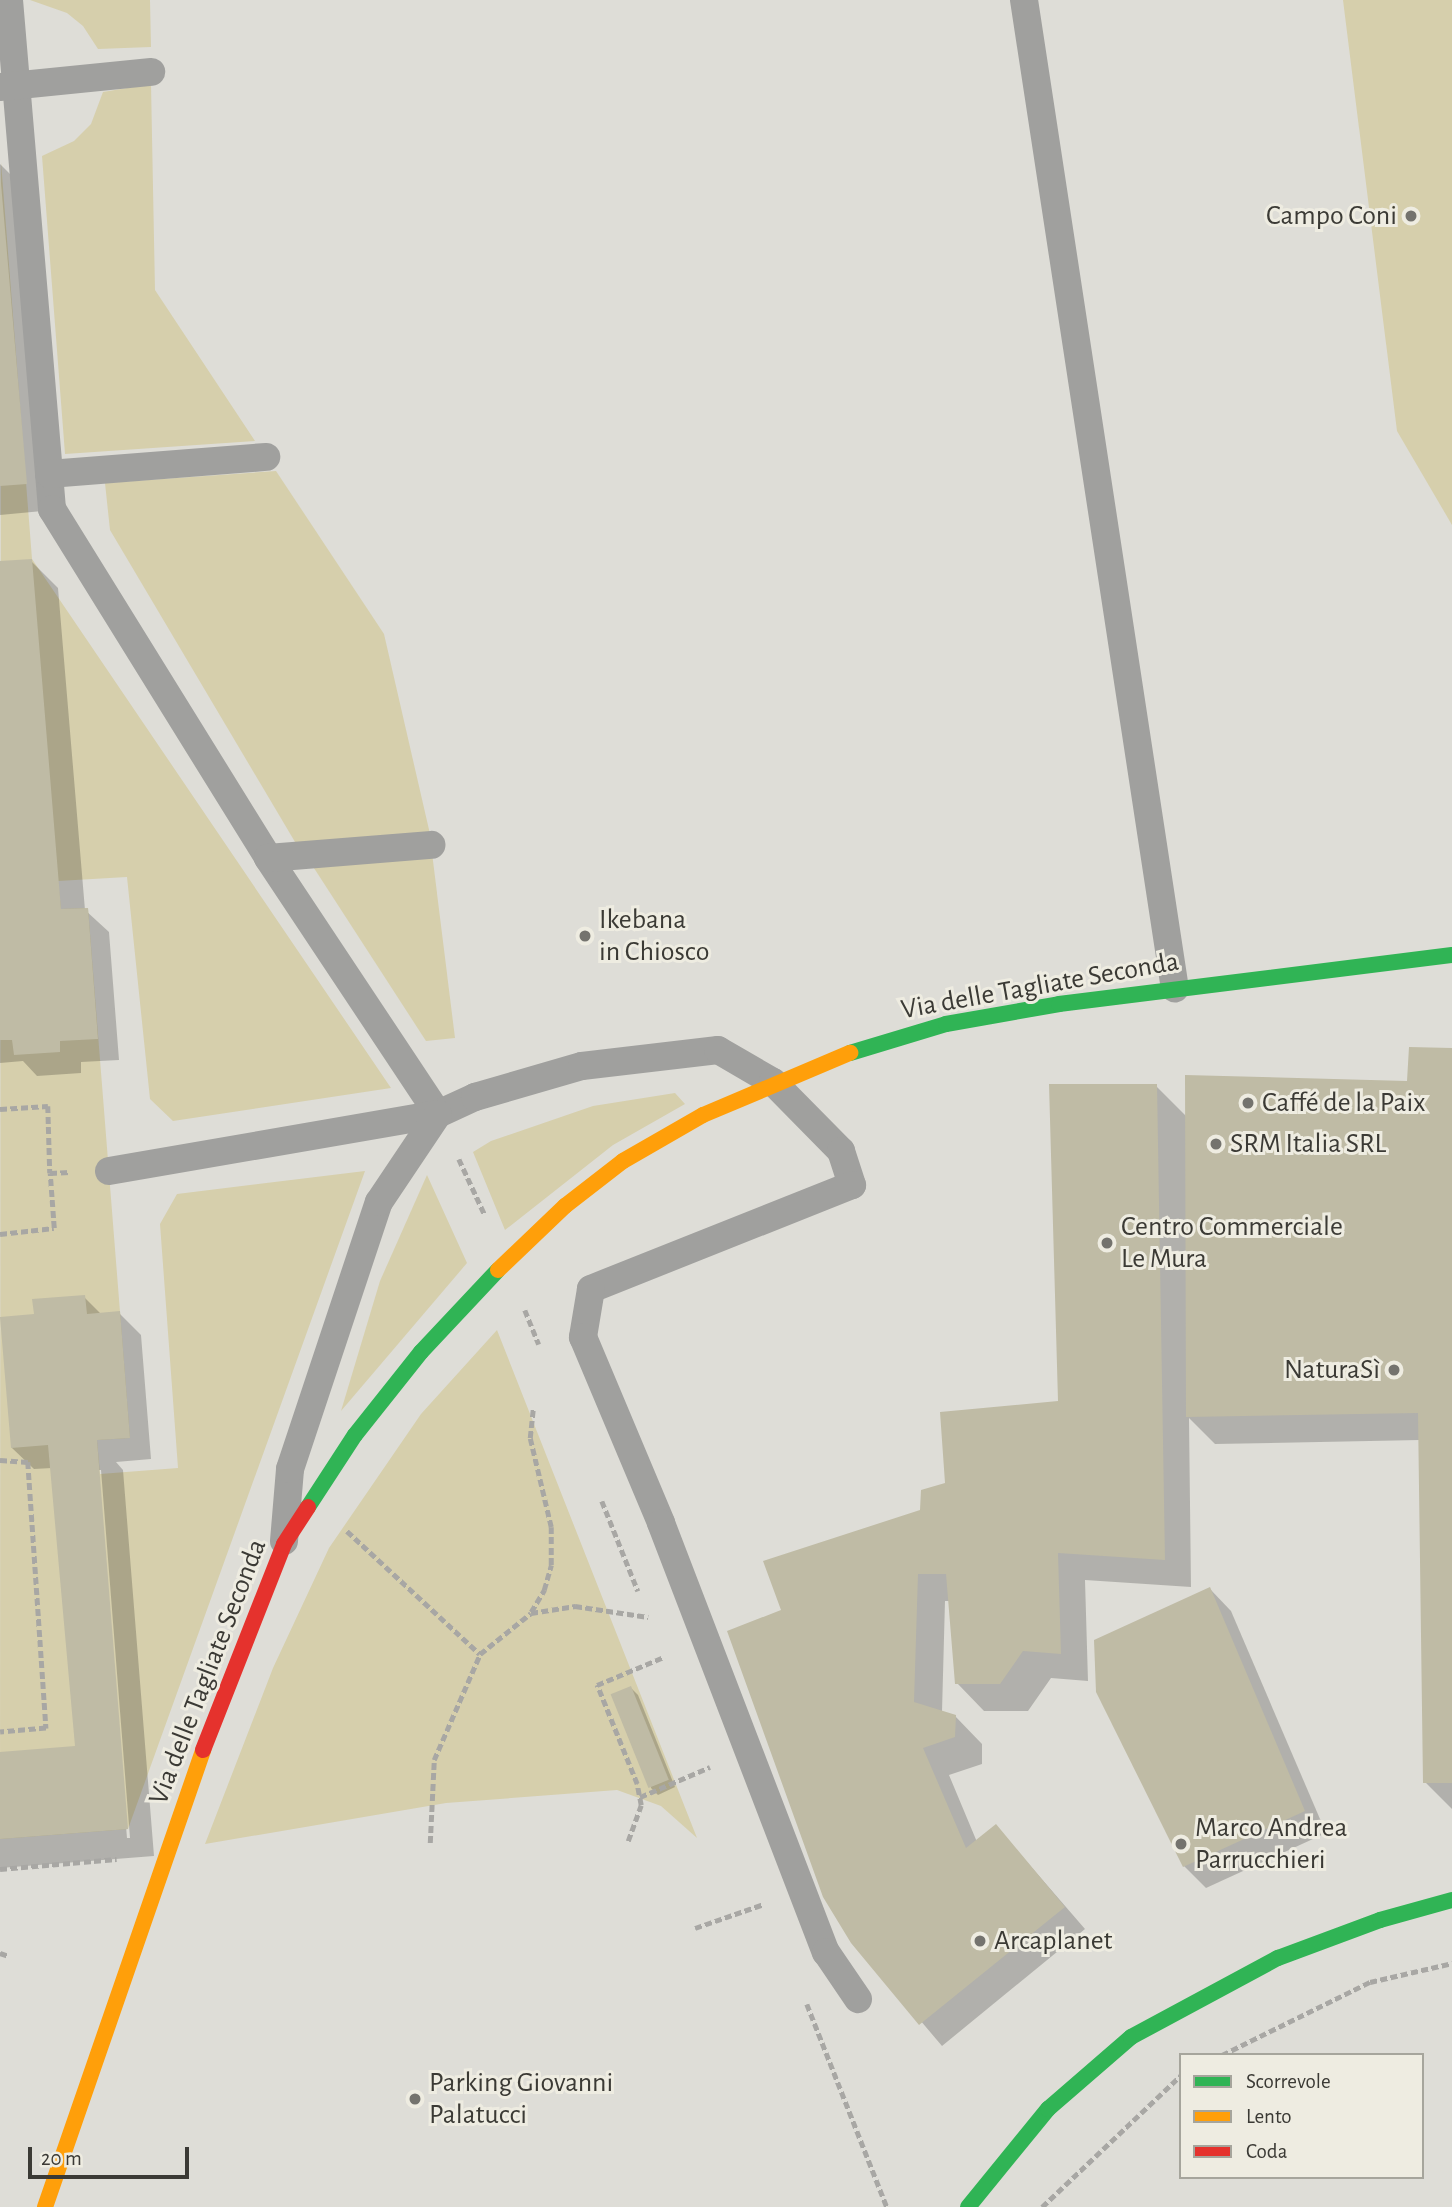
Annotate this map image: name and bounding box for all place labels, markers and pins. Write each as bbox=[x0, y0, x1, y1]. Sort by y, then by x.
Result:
place label: Campo Coni bbox=[1266, 199, 1397, 233]
marker: Campo Coni bbox=[1403, 208, 1419, 224]
place label: Ikebana in Chiosco bbox=[599, 903, 709, 969]
marker: Ikebana in Chiosco bbox=[577, 928, 593, 944]
place label: Caffé de la Paix bbox=[1262, 1086, 1425, 1120]
marker: Caffé de la Paix bbox=[1240, 1095, 1256, 1111]
place label: SRM Italia SRL bbox=[1230, 1127, 1386, 1161]
marker: SRM Italia SRL bbox=[1208, 1136, 1224, 1152]
place label: Centro Commerciale Le Mura bbox=[1121, 1210, 1343, 1276]
marker: Centro Commerciale Le Mura bbox=[1099, 1235, 1115, 1251]
place label: NaturaSì bbox=[1284, 1353, 1380, 1387]
marker: NaturaSì bbox=[1386, 1362, 1402, 1378]
place label: Marco Andrea Parrucchieri bbox=[1195, 1811, 1347, 1877]
marker: Marco Andrea Parrucchieri bbox=[1173, 1836, 1189, 1852]
place label: Arcaplanet bbox=[994, 1924, 1112, 1958]
marker: Arcaplanet bbox=[972, 1933, 988, 1949]
place label: Parking Giovanni Palatucci bbox=[429, 2066, 613, 2132]
marker: Parking Giovanni Palatucci bbox=[407, 2091, 423, 2107]

